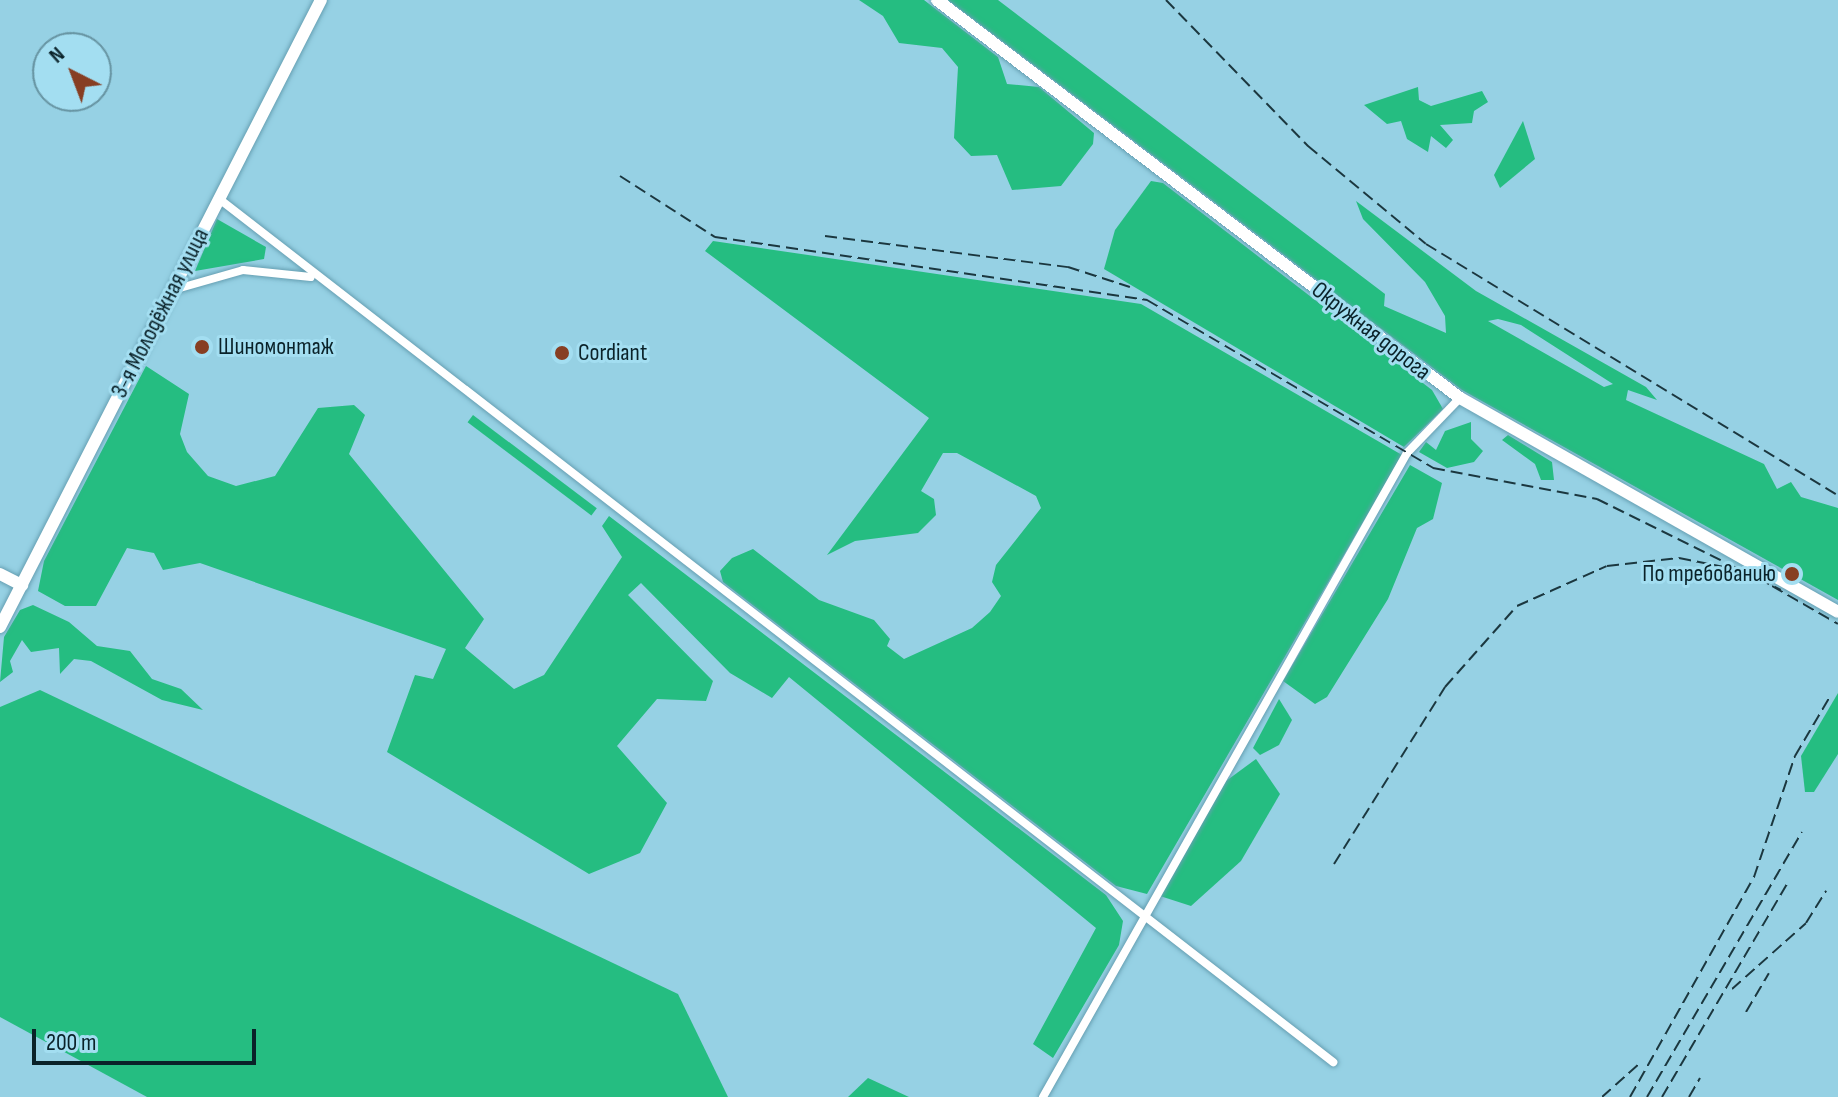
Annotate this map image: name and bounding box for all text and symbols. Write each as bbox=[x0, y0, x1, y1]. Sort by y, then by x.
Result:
north arrow bbox=[32, 32, 112, 112]
text: N bbox=[44, 41, 70, 69]
street label: 3-я Молодёжная улица bbox=[105, 223, 215, 403]
street label: Окружная дорога bbox=[1306, 276, 1436, 386]
place label: Шиномонтаж bbox=[218, 333, 334, 361]
marker: Шиномонтаж bbox=[193, 338, 211, 356]
place label: Cordiant bbox=[578, 339, 647, 367]
marker: Cordiant bbox=[553, 344, 571, 362]
place label: По требованию bbox=[1642, 560, 1776, 588]
marker: По требованию bbox=[1783, 565, 1801, 583]
scale bar bbox=[36, 1013, 260, 1063]
text: 200 m bbox=[46, 1028, 97, 1057]

